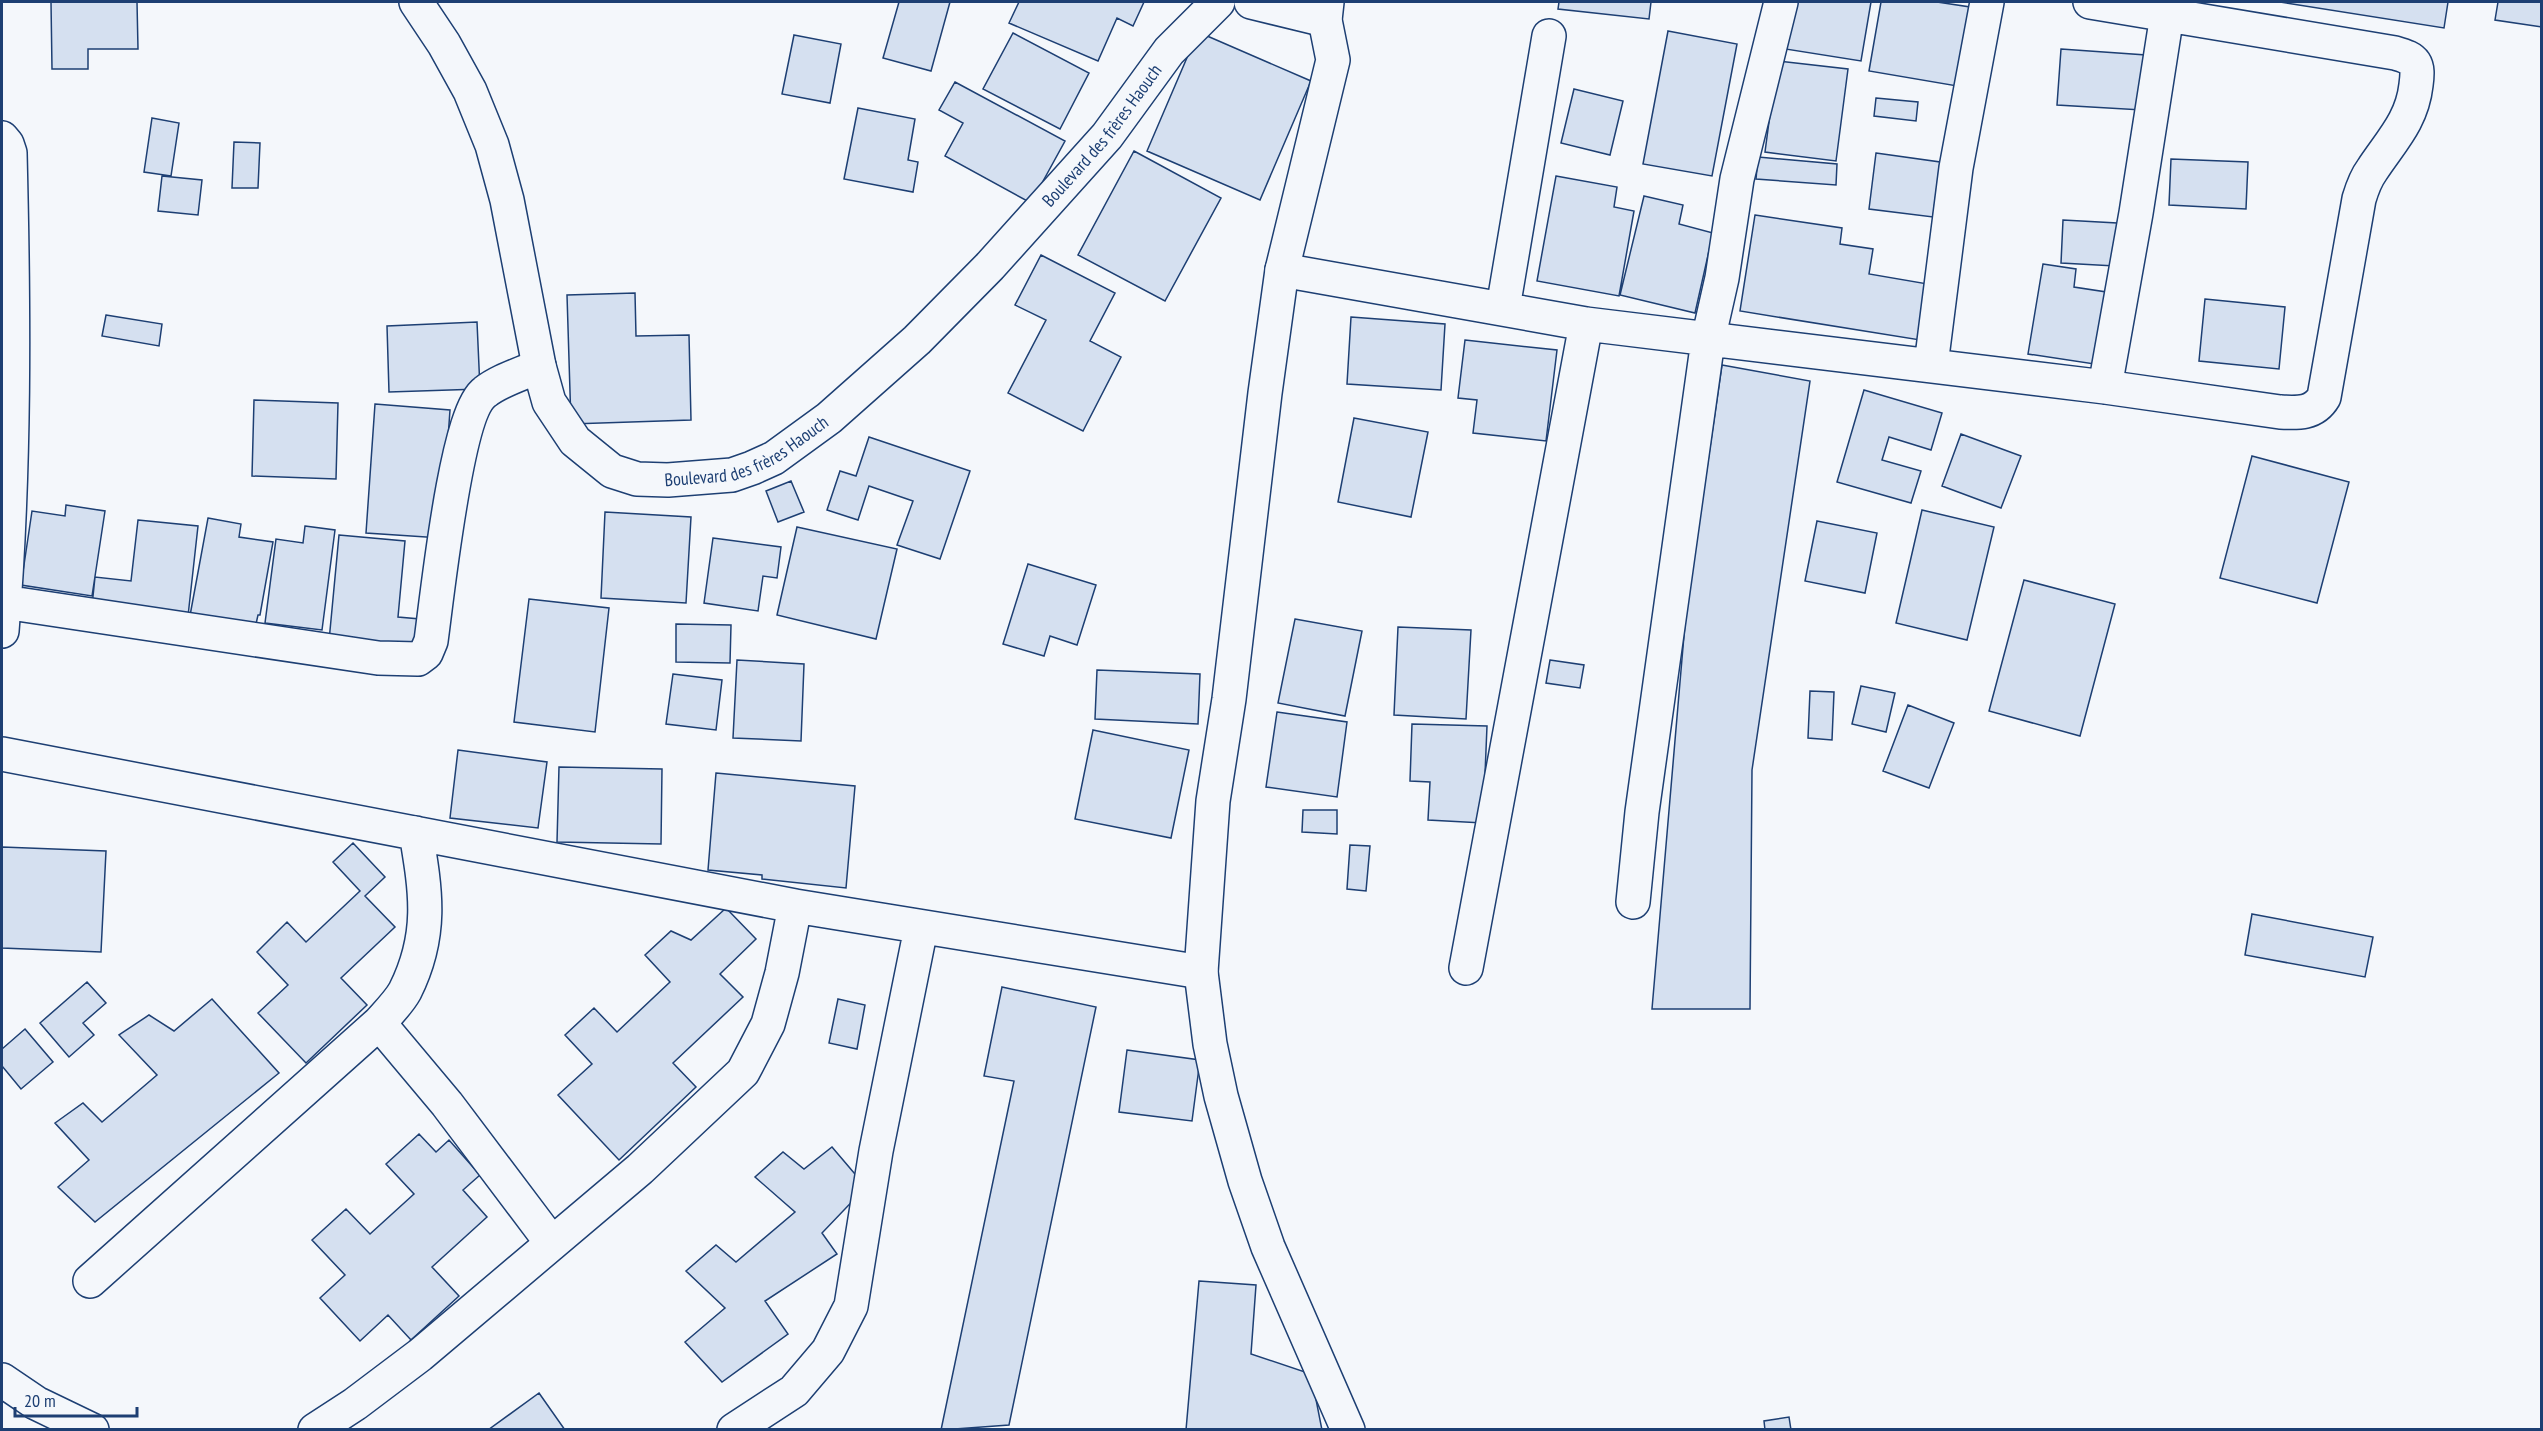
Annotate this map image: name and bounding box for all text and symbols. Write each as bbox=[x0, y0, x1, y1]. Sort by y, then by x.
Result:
street label: Boulevard des frères Haouch bbox=[1037, 59, 1167, 211]
street label: Boulevard des frères Haouch bbox=[664, 410, 833, 491]
scale bar bbox=[15, 1380, 136, 1418]
text: 20 m bbox=[24, 1389, 56, 1412]

